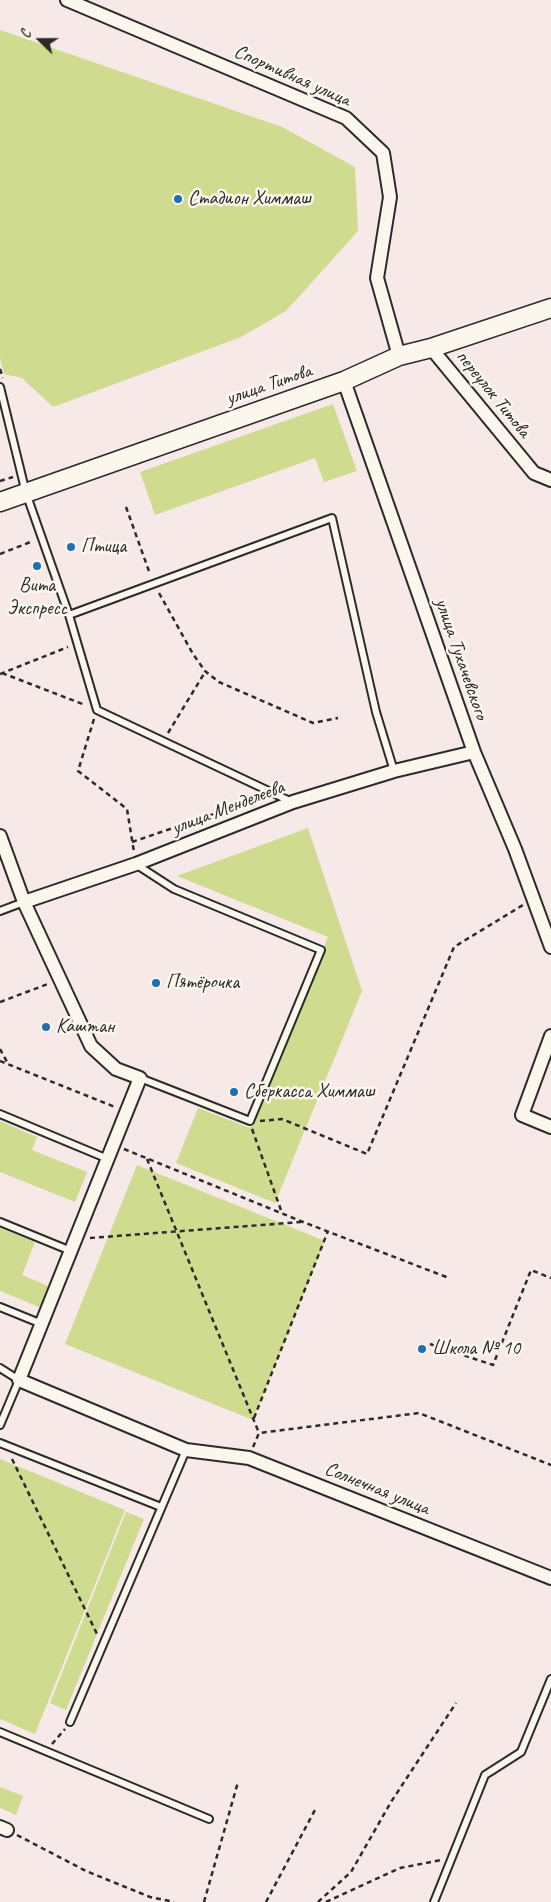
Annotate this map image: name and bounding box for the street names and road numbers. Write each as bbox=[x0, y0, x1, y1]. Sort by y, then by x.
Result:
street label: Спортивная улица bbox=[230, 40, 354, 112]
street label: переулок Титова bbox=[450, 345, 536, 443]
street label: улица Титова bbox=[223, 359, 315, 411]
street label: улица Тухачевского bbox=[429, 595, 493, 723]
street label: улица Менделеева bbox=[168, 776, 288, 840]
street label: Солнечная улица bbox=[321, 1457, 433, 1521]

